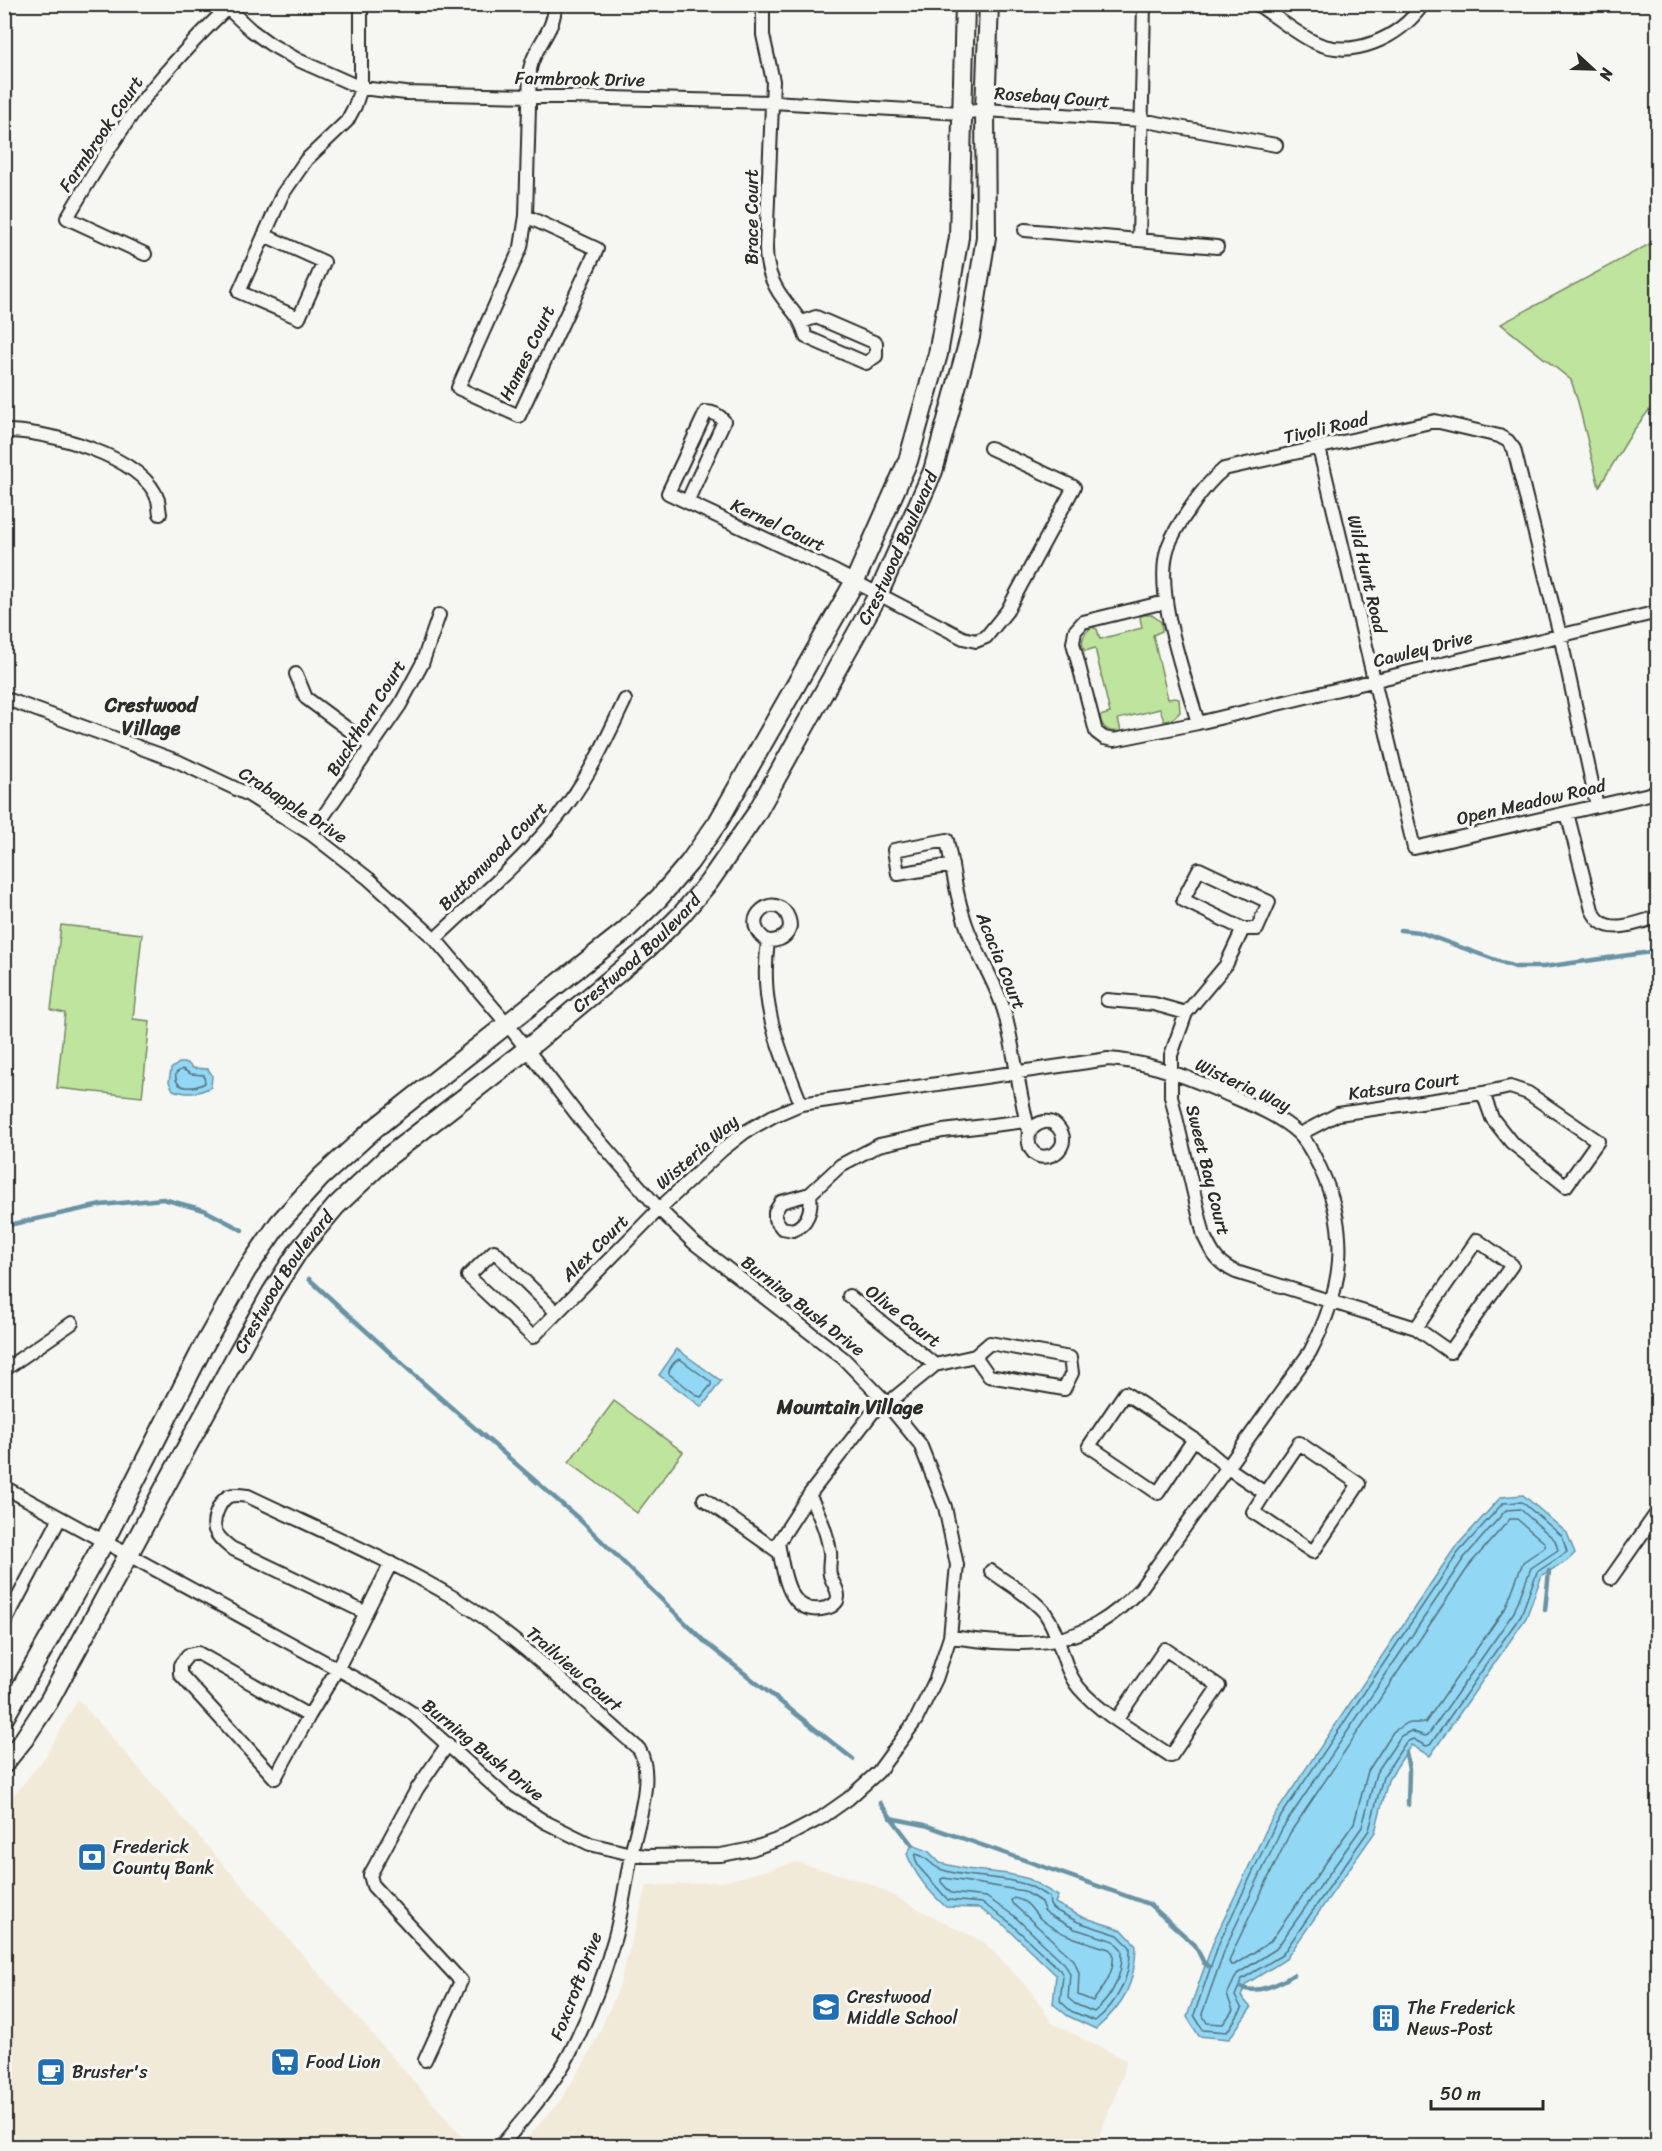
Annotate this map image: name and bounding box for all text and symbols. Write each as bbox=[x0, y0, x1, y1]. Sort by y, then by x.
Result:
north arrow bbox=[1563, 39, 1623, 99]
street label: Farmbrook Drive bbox=[515, 62, 645, 96]
text: N bbox=[1591, 63, 1622, 86]
street label: Farmbrook Court bbox=[50, 69, 152, 199]
street label: Rosebay Court bbox=[993, 77, 1111, 117]
street label: Brace Court bbox=[736, 169, 768, 265]
street label: Hames Court bbox=[490, 300, 564, 406]
street label: Tivoli Road bbox=[1281, 402, 1373, 453]
street label: Crestwood Boulevard bbox=[848, 465, 948, 631]
street label: Kernel Court bbox=[725, 489, 831, 561]
street label: Wild Hunt Road bbox=[1338, 511, 1397, 638]
street label: Cawley Drive bbox=[1370, 621, 1476, 677]
street label: Buckthorn Court bbox=[317, 653, 415, 783]
district label: Crestwood Village bbox=[104, 688, 199, 746]
street label: Crabapple Drive bbox=[232, 758, 354, 852]
street label: Open Meadow Road bbox=[1453, 769, 1610, 835]
street label: Buttonwood Court bbox=[431, 793, 556, 918]
street label: Crestwood Boulevard bbox=[565, 885, 710, 1021]
street label: Acacia Court bbox=[967, 906, 1035, 1015]
street label: Wisteria Way bbox=[1190, 1049, 1297, 1121]
street label: Katsura Court bbox=[1346, 1062, 1462, 1110]
street label: Sweet Bay Court bbox=[1176, 1101, 1240, 1239]
street label: Wisteria Way bbox=[648, 1106, 747, 1198]
street label: Crestwood Boulevard bbox=[225, 1202, 343, 1360]
street label: Alex Court bbox=[553, 1206, 637, 1290]
street label: Burning Bush Drive bbox=[734, 1247, 872, 1365]
street label: Olive Court bbox=[858, 1276, 948, 1356]
district label: Mountain Village bbox=[776, 1390, 924, 1425]
street label: Trailview Court bbox=[518, 1618, 630, 1721]
street label: Burning Bush Drive bbox=[414, 1690, 552, 1810]
place label: Frederick County Bank bbox=[113, 1831, 215, 1884]
bank icon: Frederick County Bank bbox=[76, 1841, 108, 1873]
street label: Foxcroft Drive bbox=[541, 1927, 611, 2045]
place label: Crestwood Middle School bbox=[847, 1981, 958, 2034]
school or university icon: Crestwood Middle School bbox=[810, 1991, 842, 2023]
place label: The Frederick News-Post bbox=[1407, 1992, 1516, 2045]
building icon: The Frederick News-Post bbox=[1370, 2002, 1402, 2034]
supermarket icon: Food Lion bbox=[269, 2046, 301, 2078]
place label: Food Lion bbox=[306, 2046, 381, 2078]
cafe icon: Bruster's bbox=[35, 2056, 67, 2088]
place label: Bruster's bbox=[72, 2056, 148, 2088]
scale bar bbox=[1431, 2073, 1544, 2111]
text: 50 m bbox=[1440, 2078, 1481, 2110]

